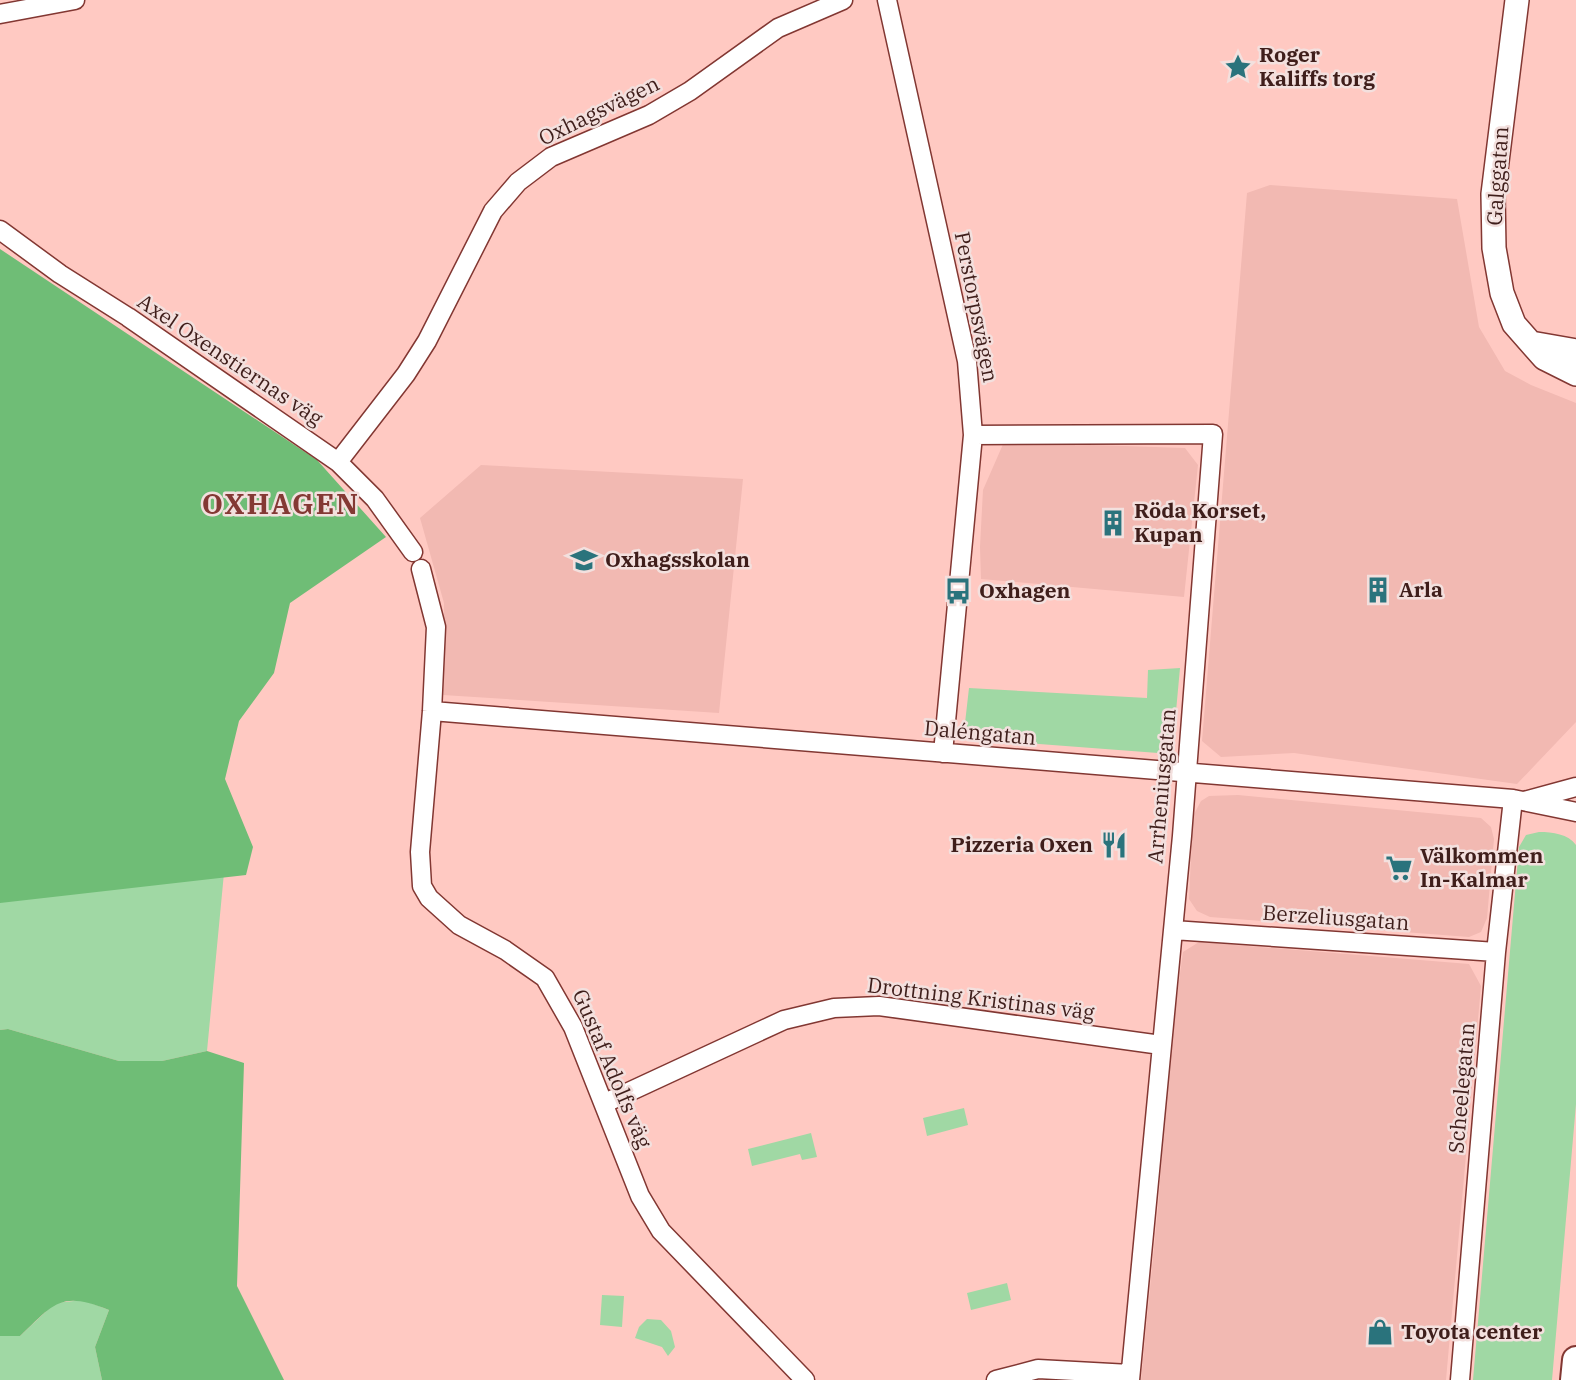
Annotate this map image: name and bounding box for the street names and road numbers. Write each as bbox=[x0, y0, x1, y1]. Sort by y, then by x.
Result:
street label: Oxhagsvägen bbox=[534, 69, 664, 151]
street label: Galggatan bbox=[1480, 125, 1514, 227]
street label: Perstorpsvägen bbox=[949, 229, 1005, 385]
street label: Axel Oxenstiernas väg bbox=[132, 287, 329, 432]
street label: Arrheniusgatan bbox=[1140, 707, 1182, 865]
street label: Daléngatan bbox=[923, 713, 1037, 751]
street label: Berzeliusgatan bbox=[1262, 898, 1410, 936]
street label: Drottning Kristinas väg bbox=[866, 970, 1097, 1026]
street label: Gustaf Adolfs väg bbox=[567, 985, 659, 1153]
street label: Scheelegatan bbox=[1441, 1021, 1481, 1155]

